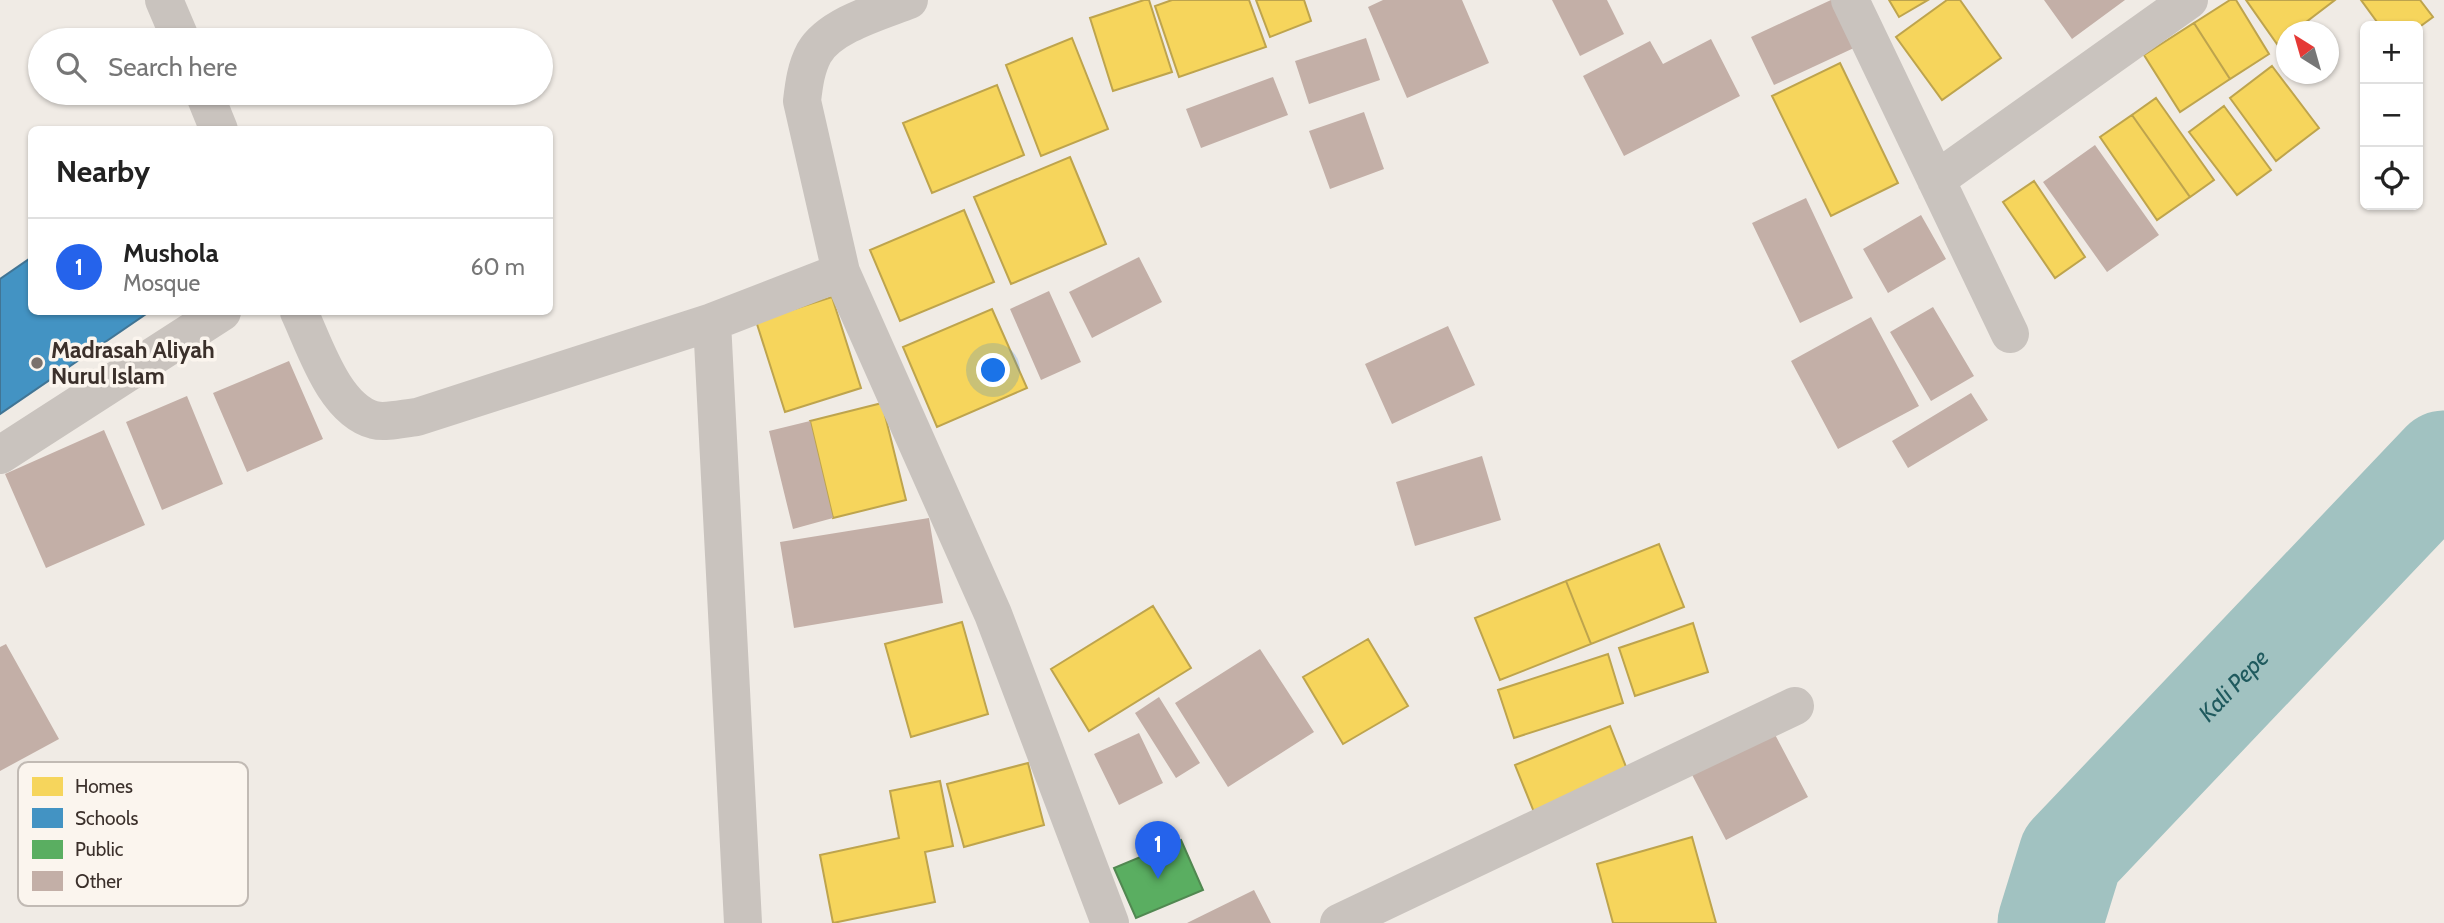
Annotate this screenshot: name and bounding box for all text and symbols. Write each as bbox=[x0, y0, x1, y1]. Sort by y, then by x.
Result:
north arrow bbox=[2276, 21, 2339, 84]
map controls bbox=[2360, 21, 2423, 210]
button: + bbox=[2360, 21, 2423, 84]
search box bbox=[28, 28, 553, 105]
icon: search bbox=[52, 48, 90, 86]
text: Search here bbox=[108, 51, 237, 83]
button: − bbox=[2360, 84, 2423, 147]
button: locate bbox=[2360, 147, 2423, 210]
text: Nearby bbox=[56, 153, 150, 190]
text: Mushola bbox=[123, 237, 219, 269]
text: 1 bbox=[75, 253, 83, 281]
text: 60 m bbox=[471, 253, 525, 281]
text: Mosque bbox=[123, 269, 200, 297]
place label: Madrasah Aliyah Nurul Islam bbox=[51, 336, 215, 390]
your location bbox=[976, 353, 1010, 387]
marker: Madrasah Aliyah Nurul Islam bbox=[29, 355, 45, 371]
water label: Kali Pepe bbox=[2192, 643, 2274, 727]
legend bbox=[18, 762, 248, 906]
text: Homes bbox=[75, 775, 133, 798]
text: Schools bbox=[75, 807, 138, 830]
pin: 1 bbox=[1135, 821, 1181, 879]
text: Public bbox=[75, 838, 124, 861]
text: Other bbox=[75, 870, 122, 893]

